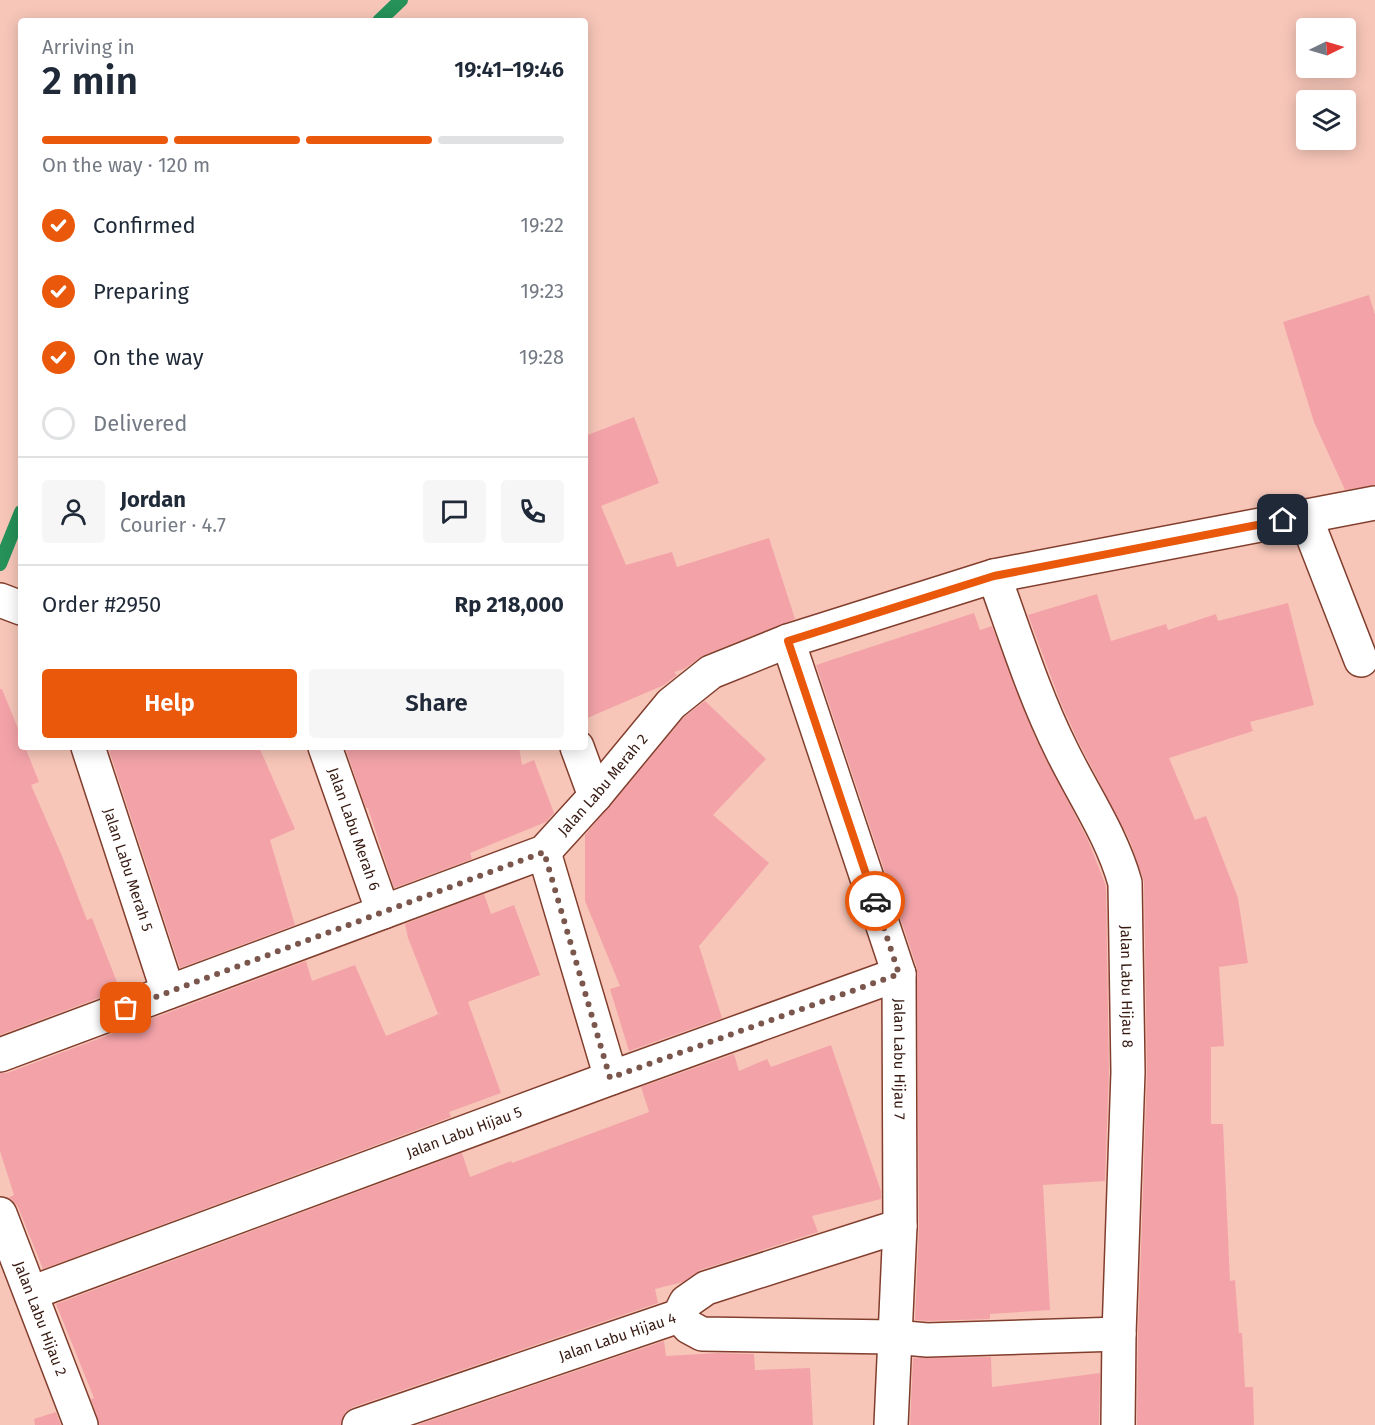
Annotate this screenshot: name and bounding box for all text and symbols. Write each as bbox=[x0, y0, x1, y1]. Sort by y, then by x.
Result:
north arrow bbox=[1296, 18, 1356, 78]
map controls bbox=[1296, 18, 1356, 150]
text: Arriving in bbox=[42, 35, 135, 59]
text: 19:41–19:46 bbox=[454, 56, 564, 83]
text: 2 min bbox=[42, 58, 138, 104]
button: layers bbox=[1296, 90, 1356, 150]
text: On the way · 120 m bbox=[42, 153, 210, 177]
icon: check bbox=[42, 209, 75, 242]
text: Confirmed bbox=[93, 212, 196, 239]
text: 19:22 bbox=[520, 213, 564, 237]
icon: check bbox=[42, 275, 75, 308]
text: Preparing bbox=[93, 278, 189, 305]
text: 19:23 bbox=[520, 279, 564, 303]
icon: check bbox=[42, 341, 75, 374]
text: On the way bbox=[93, 344, 204, 371]
text: 19:28 bbox=[519, 345, 564, 369]
text: Delivered bbox=[93, 410, 188, 437]
button: person bbox=[42, 480, 105, 543]
button: chat bbox=[423, 480, 486, 543]
button: phone bbox=[501, 480, 564, 543]
text: Jordan bbox=[120, 486, 186, 513]
pin bbox=[1257, 494, 1308, 545]
icon: home bbox=[1266, 503, 1299, 536]
text: Courier · 4.7 bbox=[120, 513, 226, 537]
text: Order #2950 bbox=[42, 591, 161, 618]
text: Rp 218,000 bbox=[455, 591, 564, 618]
button: Help bbox=[42, 669, 297, 738]
button: Share bbox=[309, 669, 564, 738]
street label: Jalan Labu Merah 2 bbox=[554, 730, 652, 840]
street label: Jalan Labu Merah 6 bbox=[324, 765, 384, 893]
street label: Jalan Labu Merah 5 bbox=[100, 806, 157, 934]
courier bbox=[845, 871, 905, 931]
icon: car bbox=[859, 885, 892, 918]
street label: Jalan Labu Hijau 8 bbox=[1117, 925, 1137, 1048]
pin bbox=[100, 982, 151, 1033]
icon: bag bbox=[109, 991, 142, 1024]
street label: Jalan Labu Hijau 7 bbox=[890, 998, 909, 1120]
street label: Jalan Labu Hijau 5 bbox=[404, 1103, 525, 1162]
street label: Jalan Labu Hijau 2 bbox=[10, 1258, 70, 1379]
street label: Jalan Labu Hijau 4 bbox=[557, 1309, 678, 1365]

